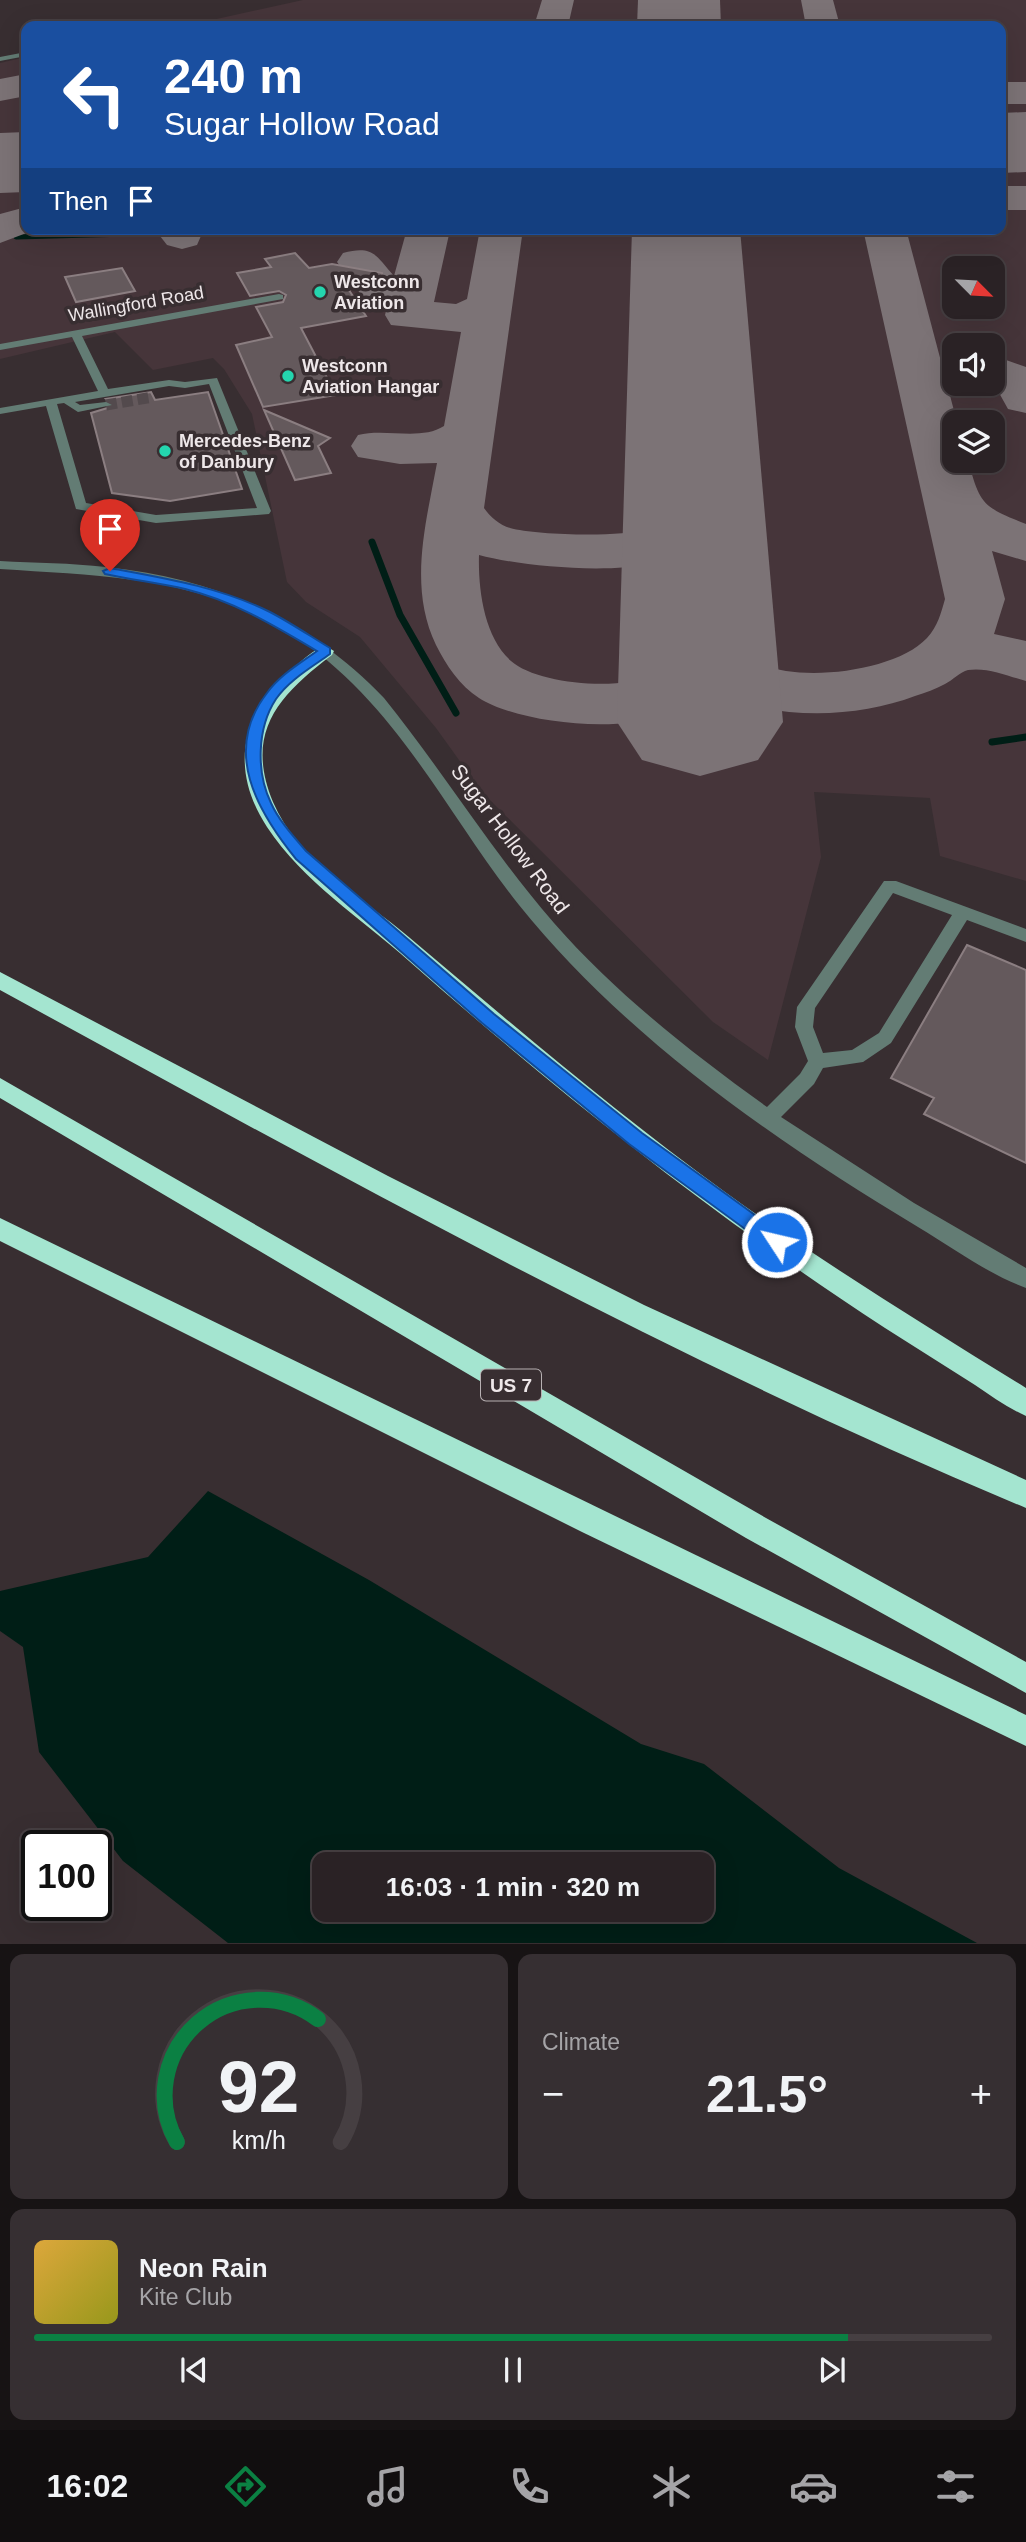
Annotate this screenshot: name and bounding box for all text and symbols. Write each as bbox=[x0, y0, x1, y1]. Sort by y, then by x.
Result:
icon: left bbox=[49, 49, 140, 140]
text: 240 m bbox=[164, 49, 303, 103]
text: Sugar Hollow Road bbox=[164, 106, 440, 142]
icon: arrive bbox=[122, 182, 160, 220]
text: Then bbox=[49, 186, 108, 216]
north arrow bbox=[942, 256, 1004, 318]
map controls bbox=[942, 256, 1005, 473]
place label: Westconn Aviation bbox=[334, 272, 420, 313]
street label: Wallingford Road bbox=[67, 282, 205, 326]
marker: Westconn Aviation bbox=[312, 284, 328, 300]
button: sound bbox=[942, 333, 1005, 396]
place label: Westconn Aviation Hangar bbox=[302, 356, 439, 397]
marker: Westconn Aviation Hangar bbox=[280, 368, 296, 384]
button: layers bbox=[942, 410, 1005, 473]
place label: Mercedes-Benz of Danbury bbox=[179, 431, 311, 472]
marker: Mercedes-Benz of Danbury bbox=[157, 443, 173, 459]
pin bbox=[80, 499, 140, 571]
icon: arrive bbox=[91, 510, 129, 548]
street label: Sugar Hollow Road bbox=[447, 760, 574, 918]
position arrow bbox=[740, 1205, 814, 1279]
road number: US 7 bbox=[481, 1370, 541, 1400]
speed limit sign: 100 bbox=[21, 1830, 112, 1921]
text: 16:03 · 1 min · 320 m bbox=[386, 1872, 640, 1902]
text: Climate bbox=[542, 2029, 620, 2055]
text: 92 bbox=[219, 2047, 299, 2128]
text: 21.5° bbox=[706, 2065, 828, 2123]
text: − bbox=[542, 2073, 564, 2115]
text: + bbox=[970, 2073, 992, 2115]
text: km/h bbox=[232, 2126, 286, 2154]
text: Neon Rain bbox=[139, 2253, 268, 2283]
text: Kite Club bbox=[139, 2284, 232, 2310]
icon: previous bbox=[175, 2351, 213, 2389]
icon: pause bbox=[494, 2351, 532, 2389]
icon: next bbox=[813, 2351, 851, 2389]
icon: directions bbox=[221, 2462, 270, 2511]
icon: music bbox=[363, 2462, 412, 2511]
icon: phone bbox=[505, 2462, 554, 2511]
icon: climate bbox=[647, 2462, 696, 2511]
icon: car bbox=[789, 2462, 838, 2511]
icon: filters bbox=[931, 2462, 980, 2511]
text: 16:02 bbox=[46, 2468, 128, 2504]

